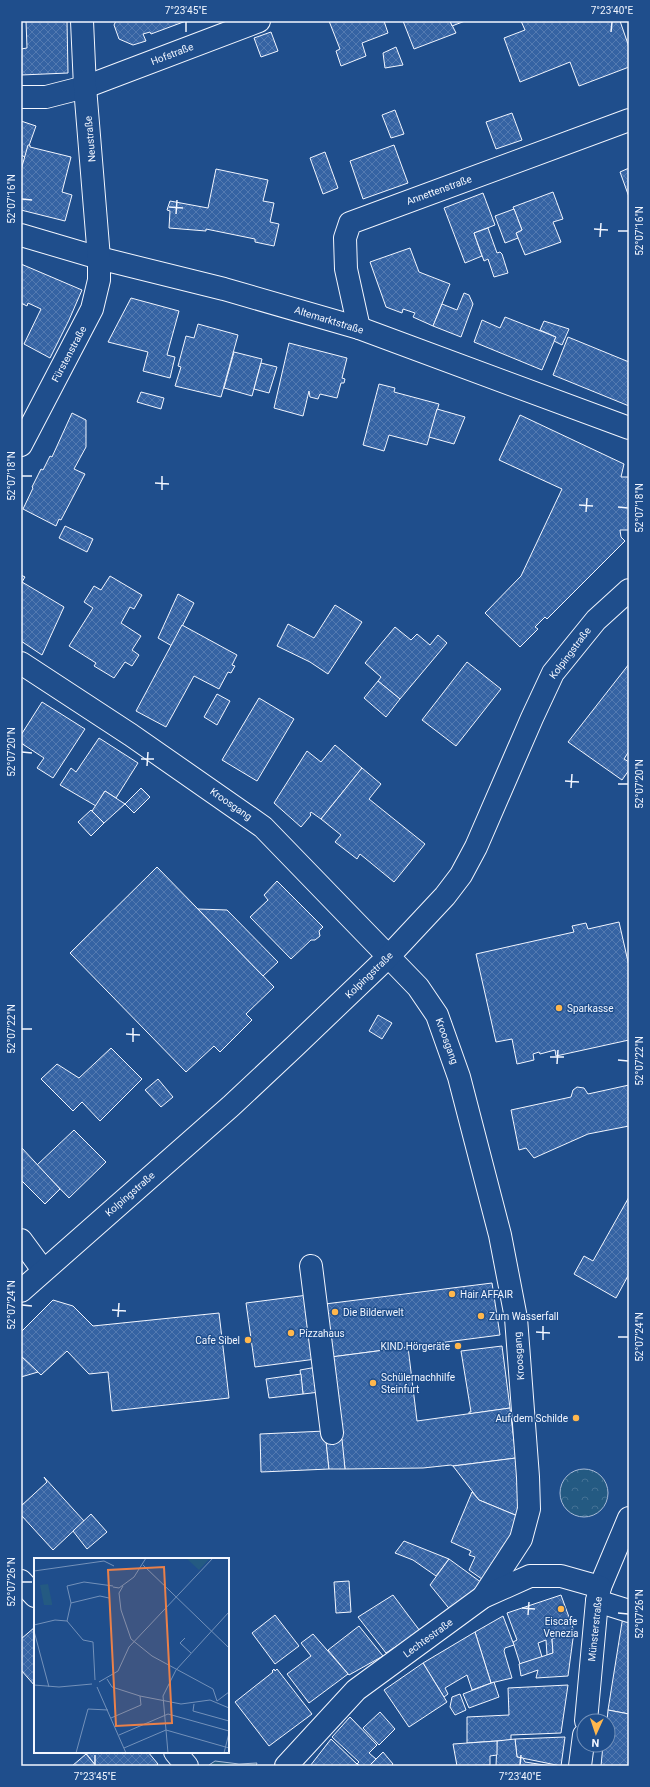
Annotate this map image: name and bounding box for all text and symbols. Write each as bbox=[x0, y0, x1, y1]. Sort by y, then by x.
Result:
text: 7°23'45"E bbox=[165, 5, 208, 16]
text: 7°23'40"E bbox=[591, 5, 634, 16]
street label: Hofstraße bbox=[149, 41, 195, 67]
street label: Neustraße bbox=[83, 115, 97, 163]
street label: Annettenstraße bbox=[405, 173, 473, 207]
text: 52°07'16"N bbox=[6, 174, 17, 224]
text: 52°07'16"N bbox=[634, 206, 645, 256]
street label: Altemarktstraße bbox=[293, 304, 365, 336]
street label: Fürstenstraße bbox=[50, 324, 88, 384]
text: 52°07'18"N bbox=[6, 451, 17, 501]
text: 52°07'18"N bbox=[634, 483, 645, 533]
street label: Kolpingstraße bbox=[547, 625, 593, 681]
text: 52°07'20"N bbox=[6, 727, 17, 777]
text: 52°07'20"N bbox=[634, 759, 645, 809]
street label: Kroosgang bbox=[208, 786, 254, 822]
street label: Kolpingstraße bbox=[343, 950, 395, 1000]
marker: Sparkasse bbox=[554, 1003, 564, 1013]
place label: Sparkasse bbox=[567, 1003, 614, 1014]
text: 52°07'22"N bbox=[6, 1004, 17, 1054]
street label: Kroosgang bbox=[434, 1016, 460, 1066]
text: 52°07'22"N bbox=[634, 1036, 645, 1086]
street label: Kolpingstraße bbox=[103, 1170, 157, 1218]
text: 52°07'24"N bbox=[6, 1280, 17, 1330]
marker: Hair AFFAIR bbox=[447, 1289, 457, 1299]
place label: Hair AFFAIR bbox=[460, 1289, 513, 1300]
marker: Die Bilderwelt bbox=[330, 1307, 340, 1317]
place label: Die Bilderwelt bbox=[343, 1307, 404, 1318]
marker: Zum Wasserfall bbox=[476, 1311, 486, 1321]
place label: Zum Wasserfall bbox=[489, 1311, 559, 1322]
text: 52°07'24"N bbox=[634, 1312, 645, 1362]
marker: Pizzahaus bbox=[286, 1328, 296, 1338]
place label: Pizzahaus bbox=[299, 1328, 345, 1339]
street label: Kroosgang bbox=[512, 1332, 526, 1380]
place label: Cafe Sibel bbox=[195, 1335, 240, 1346]
marker: Cafe Sibel bbox=[243, 1335, 253, 1345]
place label: KIND Hörgeräte bbox=[381, 1341, 450, 1352]
marker: KIND Hörgeräte bbox=[453, 1341, 463, 1351]
place label: Schülernachhilfe Steinfurt bbox=[381, 1372, 455, 1395]
marker: Schülernachhilfe Steinfurt bbox=[368, 1378, 378, 1388]
place label: Auf dem Schilde bbox=[495, 1413, 568, 1424]
marker: Auf dem Schilde bbox=[571, 1413, 581, 1423]
text: 52°07'26"N bbox=[6, 1557, 17, 1607]
inset map bbox=[34, 1558, 229, 1753]
text: 52°07'26"N bbox=[634, 1589, 645, 1639]
street label: Münsterstraße bbox=[586, 1596, 604, 1662]
marker: Eiscafe Venezia bbox=[556, 1604, 566, 1614]
street label: Lechtestraße bbox=[401, 1616, 455, 1660]
place label: Eiscafe Venezia bbox=[543, 1616, 579, 1639]
north arrow bbox=[576, 1713, 616, 1753]
text: N bbox=[591, 1736, 600, 1749]
text: 7°23'45"E bbox=[74, 1771, 117, 1782]
text: 7°23'40"E bbox=[499, 1771, 542, 1782]

